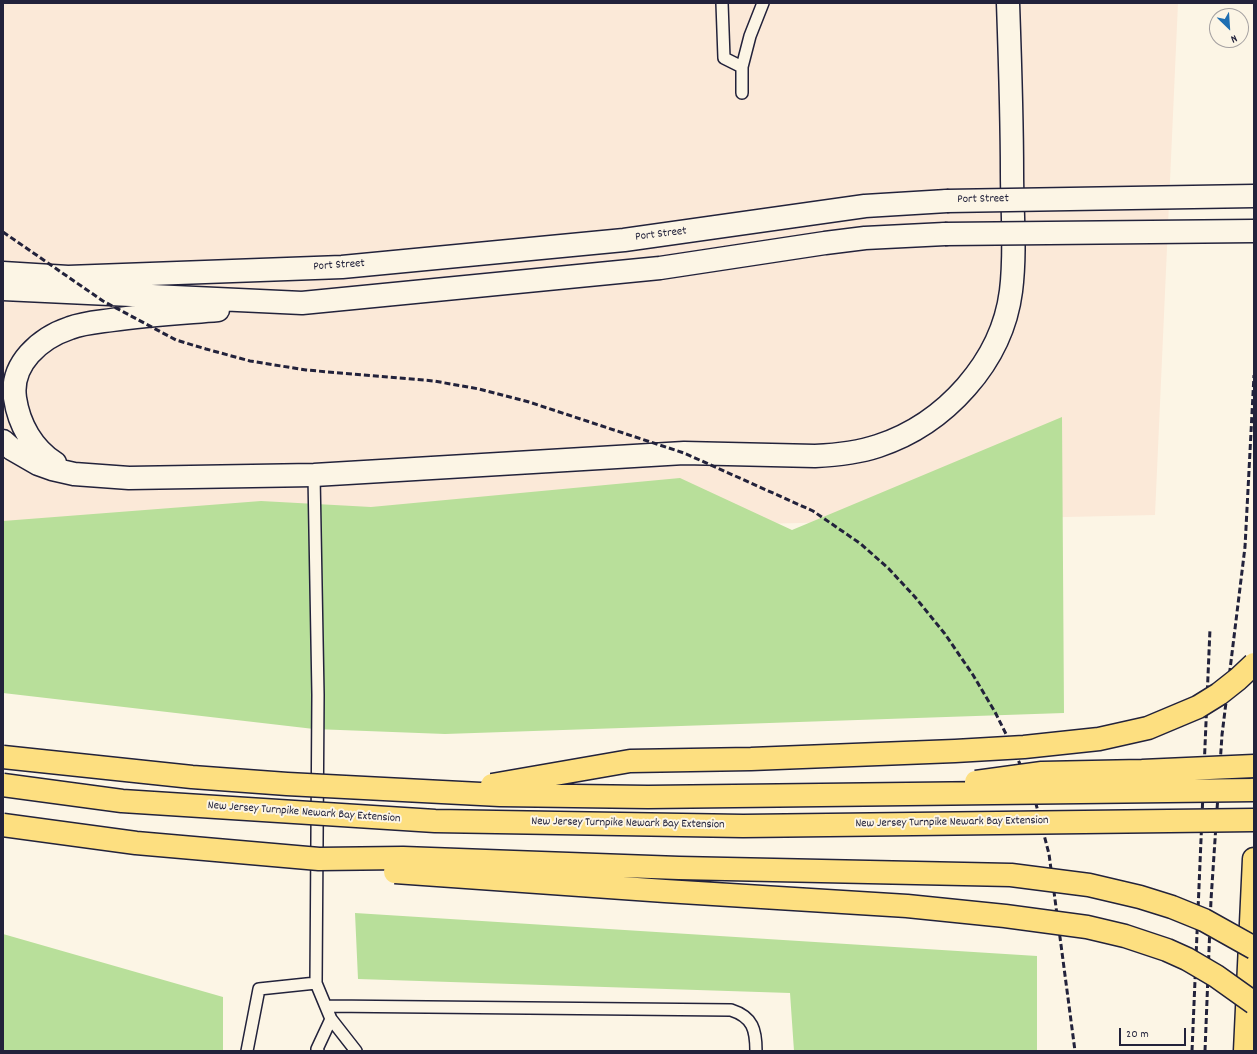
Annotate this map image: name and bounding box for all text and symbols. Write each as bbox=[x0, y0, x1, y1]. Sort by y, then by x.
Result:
north arrow bbox=[1209, 8, 1249, 48]
text: N bbox=[1228, 30, 1239, 46]
street label: Port Street bbox=[957, 192, 1009, 208]
street label: Port Street bbox=[635, 225, 687, 245]
street label: Port Street bbox=[313, 257, 365, 275]
street label: New Jersey Turnpike Newark Bay Extension bbox=[207, 799, 401, 827]
street label: New Jersey Turnpike Newark Bay Extension bbox=[855, 814, 1049, 832]
street label: New Jersey Turnpike Newark Bay Extension bbox=[531, 815, 725, 833]
scale bar bbox=[1121, 1020, 1188, 1046]
text: 20 m bbox=[1126, 1026, 1149, 1043]

